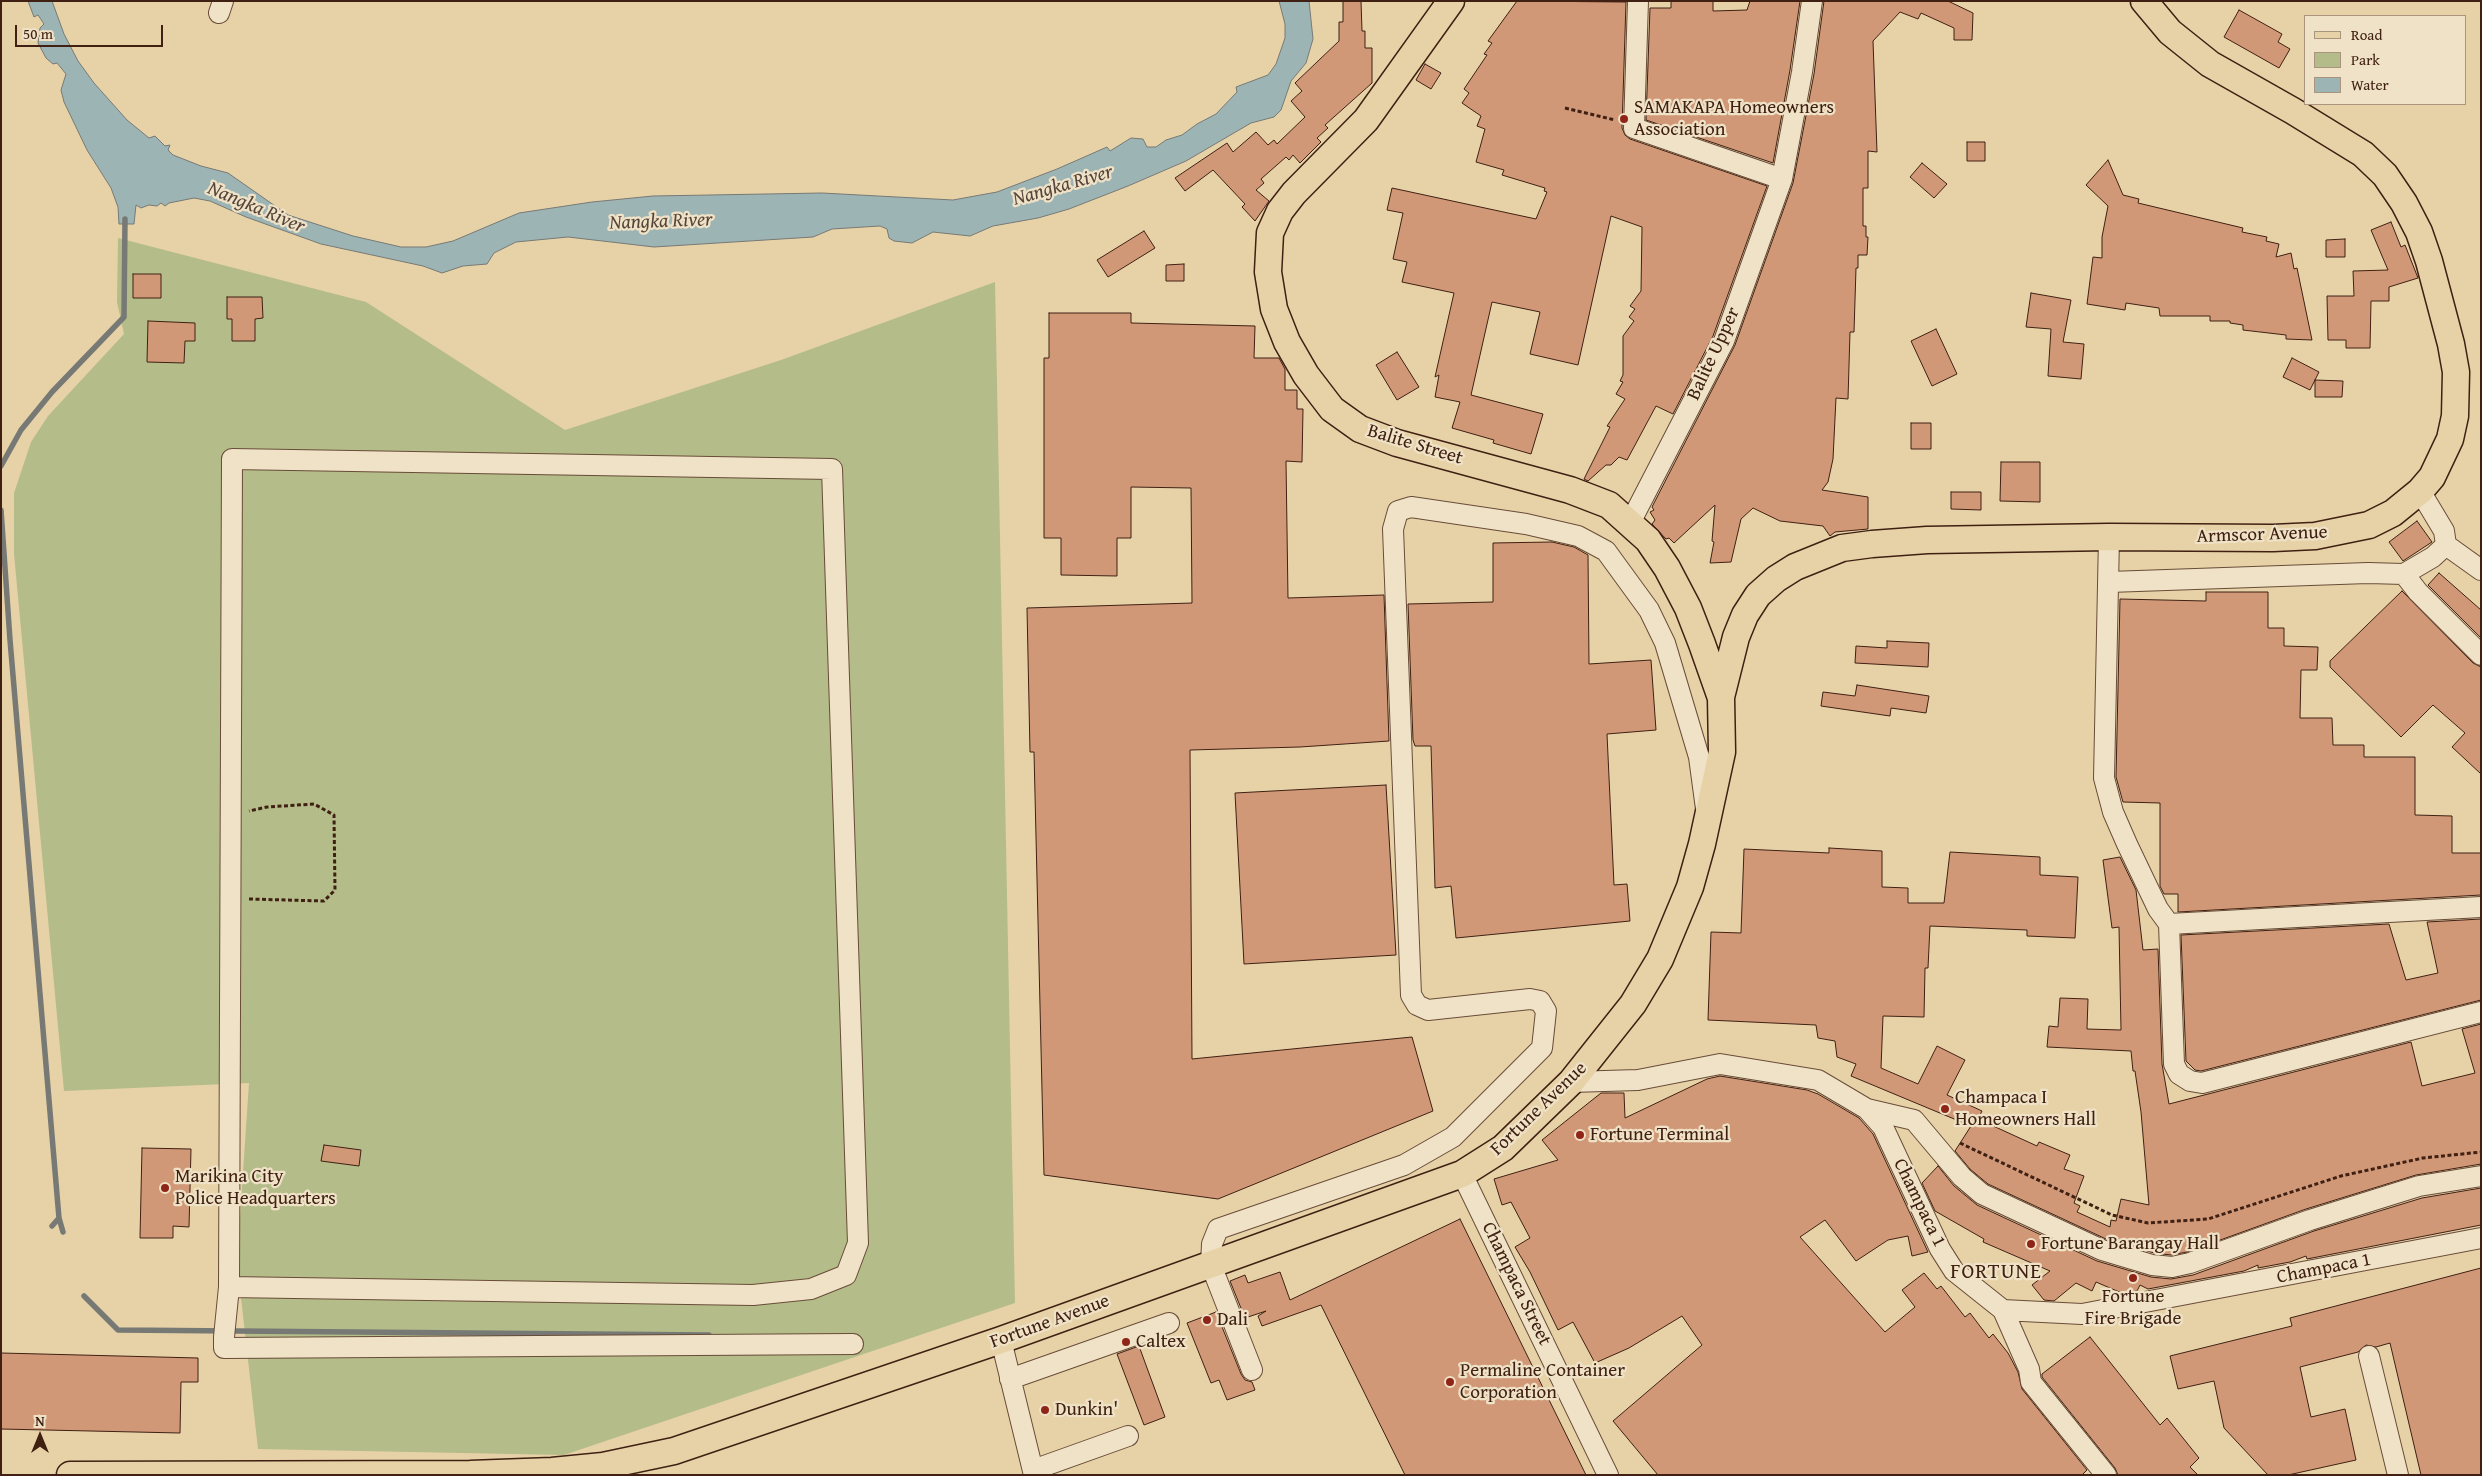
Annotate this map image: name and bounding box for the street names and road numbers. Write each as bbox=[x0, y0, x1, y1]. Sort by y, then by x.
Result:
street label: Balite Upper bbox=[1683, 304, 1745, 404]
street label: Balite Street bbox=[1365, 420, 1465, 470]
street label: Armscor Avenue bbox=[2196, 521, 2328, 549]
street label: Fortune Avenue bbox=[1486, 1057, 1592, 1161]
street label: Champaca 1 bbox=[1888, 1155, 1950, 1251]
street label: Champaca Street bbox=[1476, 1219, 1556, 1349]
street label: Champaca 1 bbox=[2275, 1249, 2373, 1289]
street label: Fortune Avenue bbox=[987, 1290, 1113, 1354]

